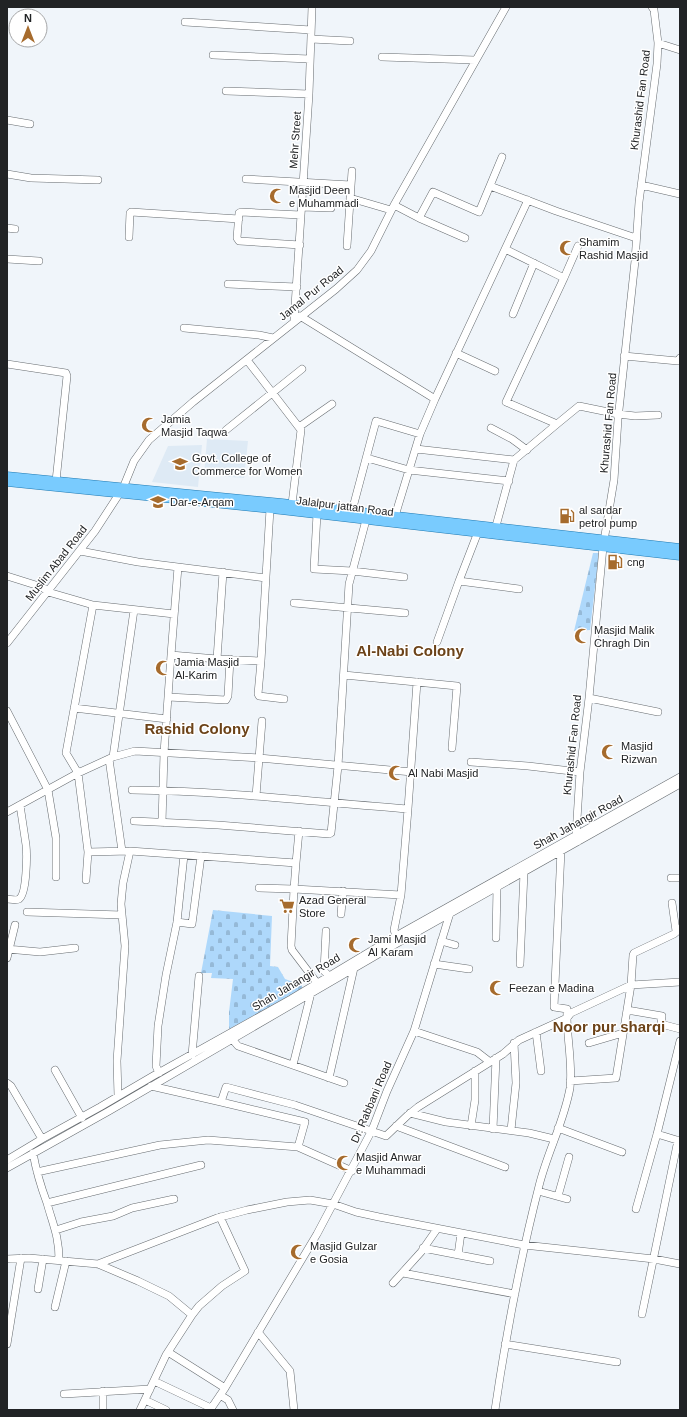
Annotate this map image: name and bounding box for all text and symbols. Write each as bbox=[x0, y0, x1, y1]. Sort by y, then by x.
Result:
north arrow bbox=[8, 8, 48, 48]
text: N bbox=[24, 12, 32, 24]
street label: Khurashid Fan Road bbox=[628, 49, 652, 151]
street label: Mehr Street bbox=[287, 111, 303, 169]
place label: Masjid Deen e Muhammadi bbox=[289, 184, 359, 209]
mosque icon: Masjid Deen e Muhammadi bbox=[268, 187, 286, 205]
place label: Shamim Rashid Masjid bbox=[579, 236, 648, 261]
mosque icon: Shamim Rashid Masjid bbox=[558, 239, 576, 257]
street label: Jamal Pur Road bbox=[277, 264, 345, 322]
street label: Khurashid Fan Road bbox=[598, 372, 618, 474]
place label: Jamia Masjid Taqwa bbox=[161, 413, 228, 438]
mosque icon: Jamia Masjid Taqwa bbox=[140, 416, 158, 434]
place label: Govt. College of Commerce for Women bbox=[192, 452, 302, 477]
school or university icon: Govt. College of Commerce for Women bbox=[171, 455, 189, 473]
school or university icon: Dar-e-Arqam bbox=[149, 493, 167, 511]
street label: Jalalpur jattan Road bbox=[296, 494, 394, 518]
place label: Dar-e-Arqam bbox=[170, 496, 234, 508]
place label: al sardar petrol pump bbox=[579, 504, 637, 529]
fuel station icon: al sardar petrol pump bbox=[558, 507, 576, 525]
street label: Muslim Abad Road bbox=[23, 523, 89, 603]
fuel station icon: cng bbox=[606, 553, 624, 571]
place label: cng bbox=[627, 556, 645, 568]
place label: Masjid Malik Chragh Din bbox=[594, 624, 655, 649]
mosque icon: Masjid Malik Chragh Din bbox=[573, 627, 591, 645]
district label: Al-Nabi Colony bbox=[356, 642, 464, 659]
place label: Jamia Masjid Al-Karim bbox=[175, 656, 239, 681]
mosque icon: Jamia Masjid Al-Karim bbox=[154, 659, 172, 677]
street label: Khurashid Fan Road bbox=[561, 694, 583, 796]
district label: Rashid Colony bbox=[144, 720, 250, 737]
place label: Masjid Rizwan bbox=[621, 740, 657, 765]
mosque icon: Masjid Rizwan bbox=[600, 743, 618, 761]
mosque icon: Al Nabi Masjid bbox=[387, 764, 405, 782]
place label: Al Nabi Masjid bbox=[408, 767, 478, 779]
street label: Shah Jahangir Road bbox=[531, 792, 625, 852]
place label: Azad General Store bbox=[299, 894, 366, 919]
supermarket icon: Azad General Store bbox=[278, 897, 296, 915]
place label: Jami Masjid Al Karam bbox=[368, 933, 426, 958]
mosque icon: Jami Masjid Al Karam bbox=[347, 936, 365, 954]
street label: Shah Jahangir Road bbox=[250, 951, 342, 1013]
mosque icon: Feezan e Madina bbox=[488, 979, 506, 997]
place label: Feezan e Madina bbox=[509, 982, 595, 994]
district label: Noor pur sharqi bbox=[553, 1018, 665, 1035]
street label: Dr. Rabbani Road bbox=[348, 1059, 394, 1145]
place label: Masjid Anwar e Muhammadi bbox=[356, 1151, 426, 1176]
mosque icon: Masjid Anwar e Muhammadi bbox=[335, 1154, 353, 1172]
place label: Masjid Gulzar e Gosia bbox=[310, 1240, 378, 1265]
mosque icon: Masjid Gulzar e Gosia bbox=[289, 1243, 307, 1261]

